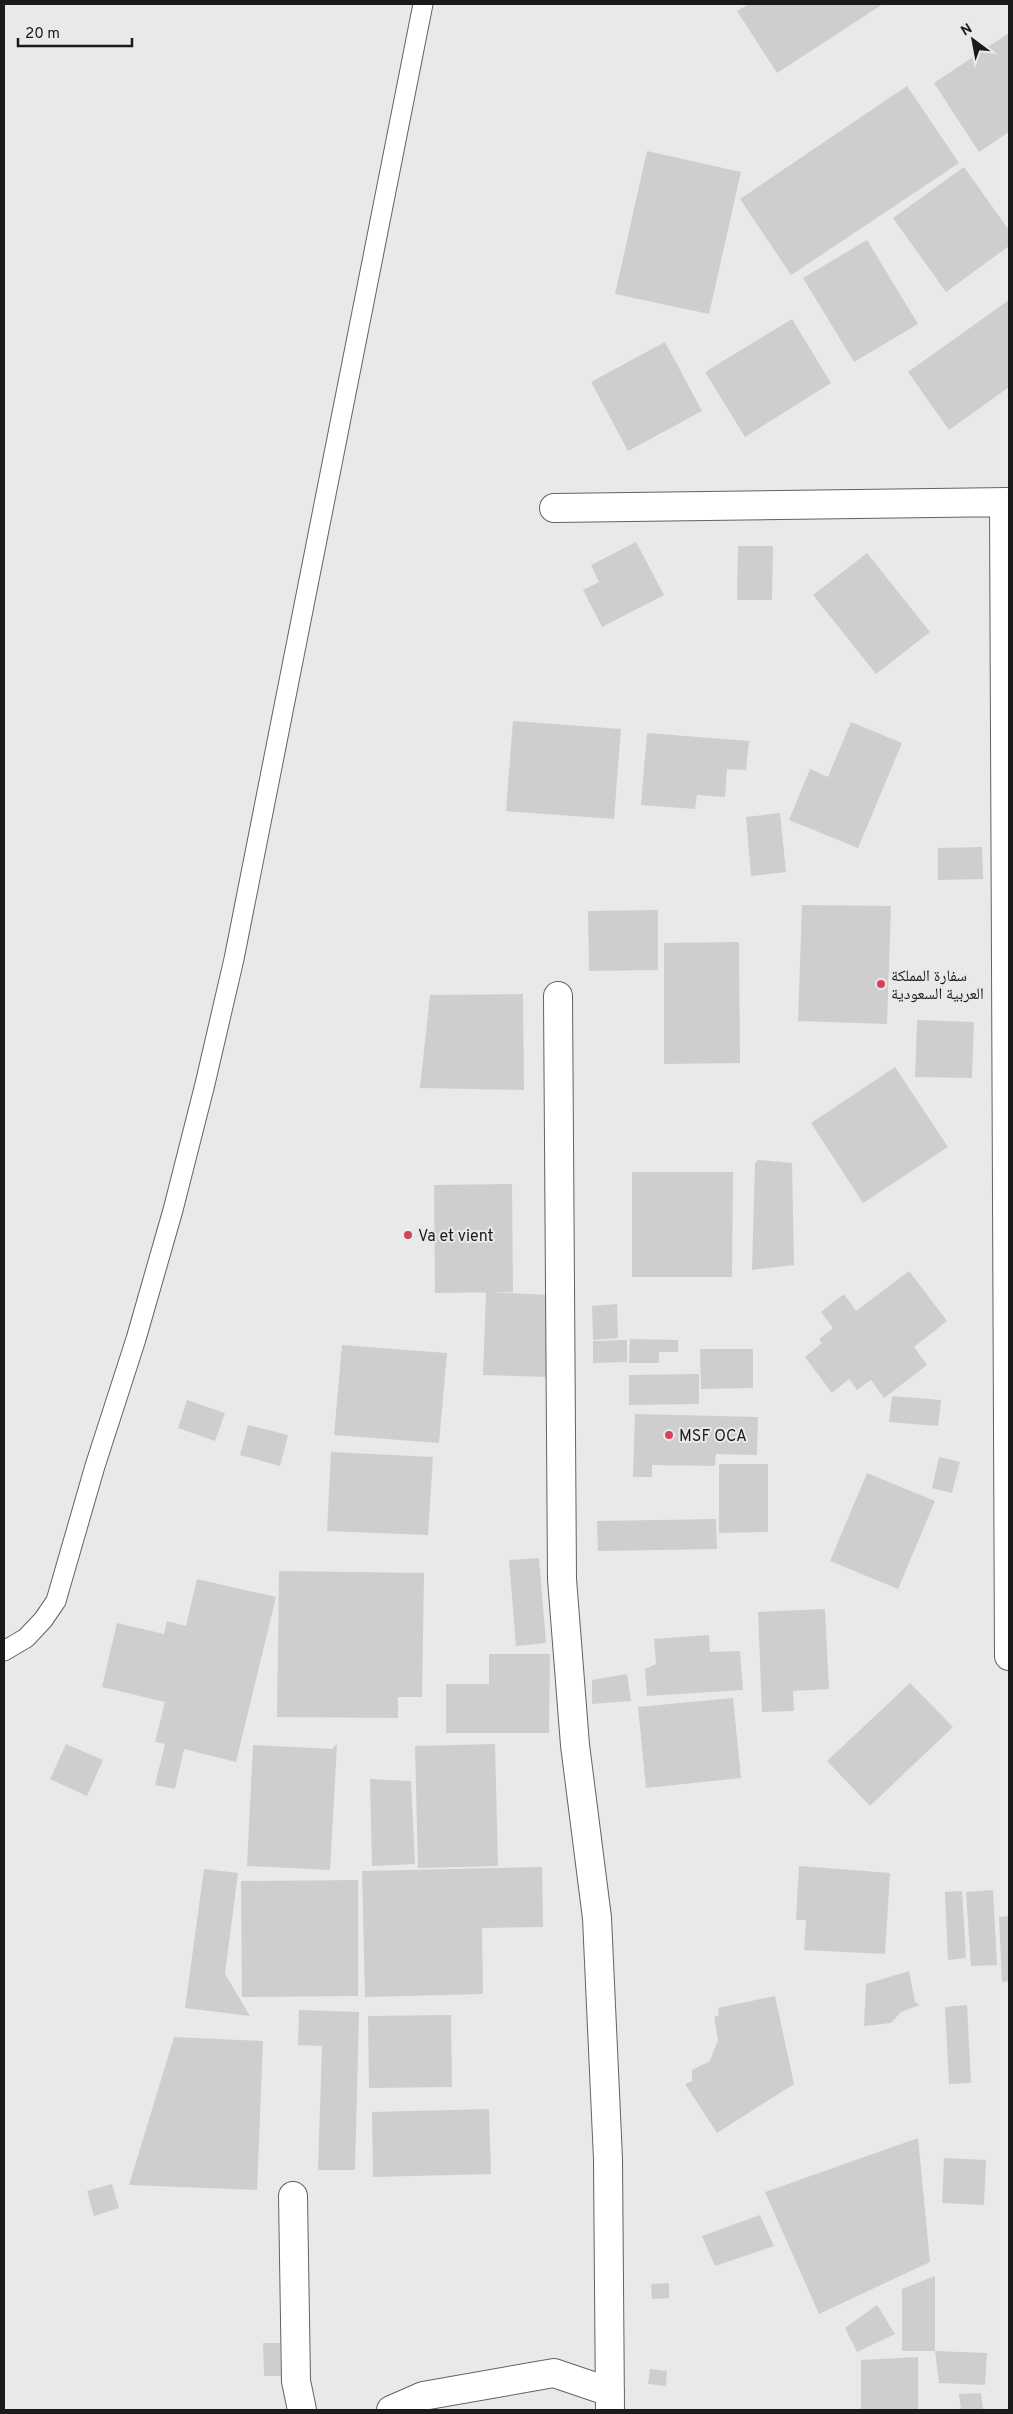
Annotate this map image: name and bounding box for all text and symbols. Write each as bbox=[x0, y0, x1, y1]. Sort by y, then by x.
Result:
scale bar bbox=[18, 15, 131, 47]
north arrow bbox=[948, 15, 998, 65]
text: N bbox=[958, 20, 976, 40]
text: 20 m bbox=[25, 25, 60, 44]
place label: سفارة المملكة العربية السعودية bbox=[891, 967, 984, 1005]
marker: سفارة المملكة العربية السعودية bbox=[875, 978, 887, 990]
place label: Va et vient bbox=[418, 1227, 494, 1247]
marker: Va et vient bbox=[402, 1229, 414, 1241]
place label: MSF OCA bbox=[679, 1427, 747, 1447]
marker: MSF OCA bbox=[663, 1429, 675, 1441]

